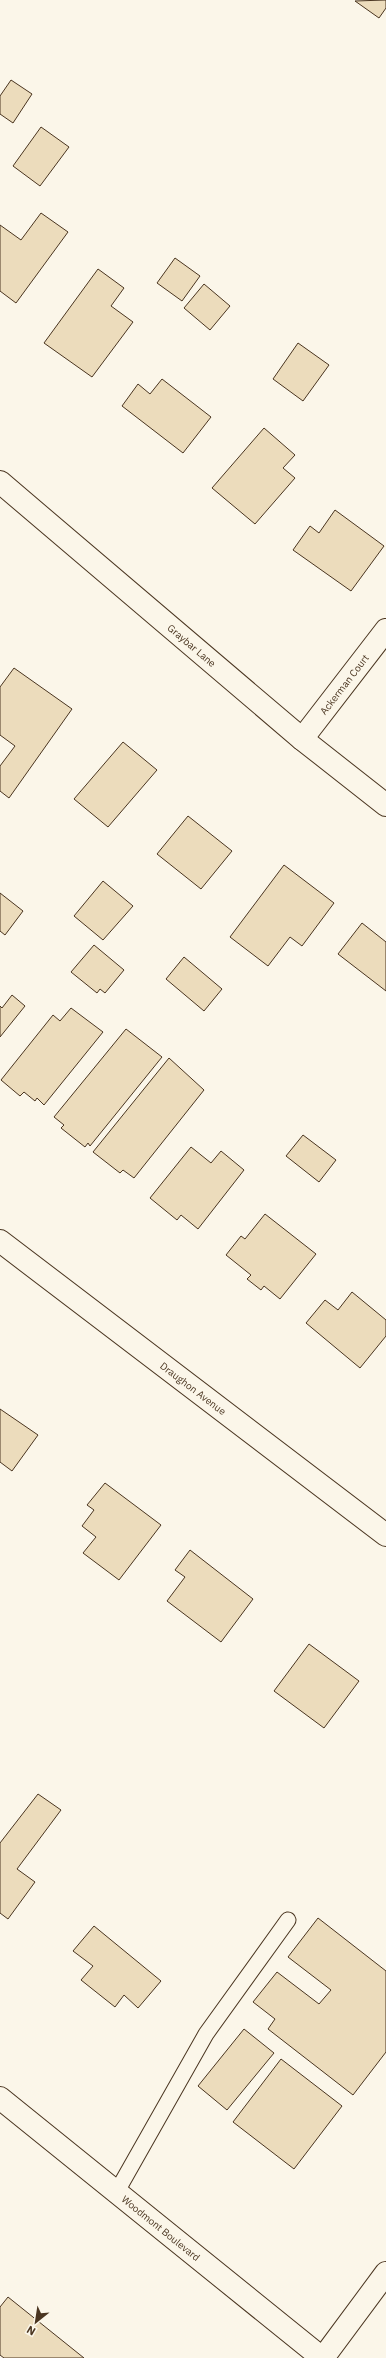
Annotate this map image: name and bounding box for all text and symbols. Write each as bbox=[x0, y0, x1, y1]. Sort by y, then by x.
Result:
street label: Graybar Lane bbox=[165, 621, 219, 670]
street label: Ackerman Court bbox=[317, 652, 372, 717]
street label: Draughon Avenue bbox=[157, 1359, 229, 1418]
street label: Woodmont Boulevard bbox=[119, 2193, 203, 2264]
north arrow bbox=[16, 2302, 56, 2342]
text: N bbox=[24, 2323, 38, 2339]

